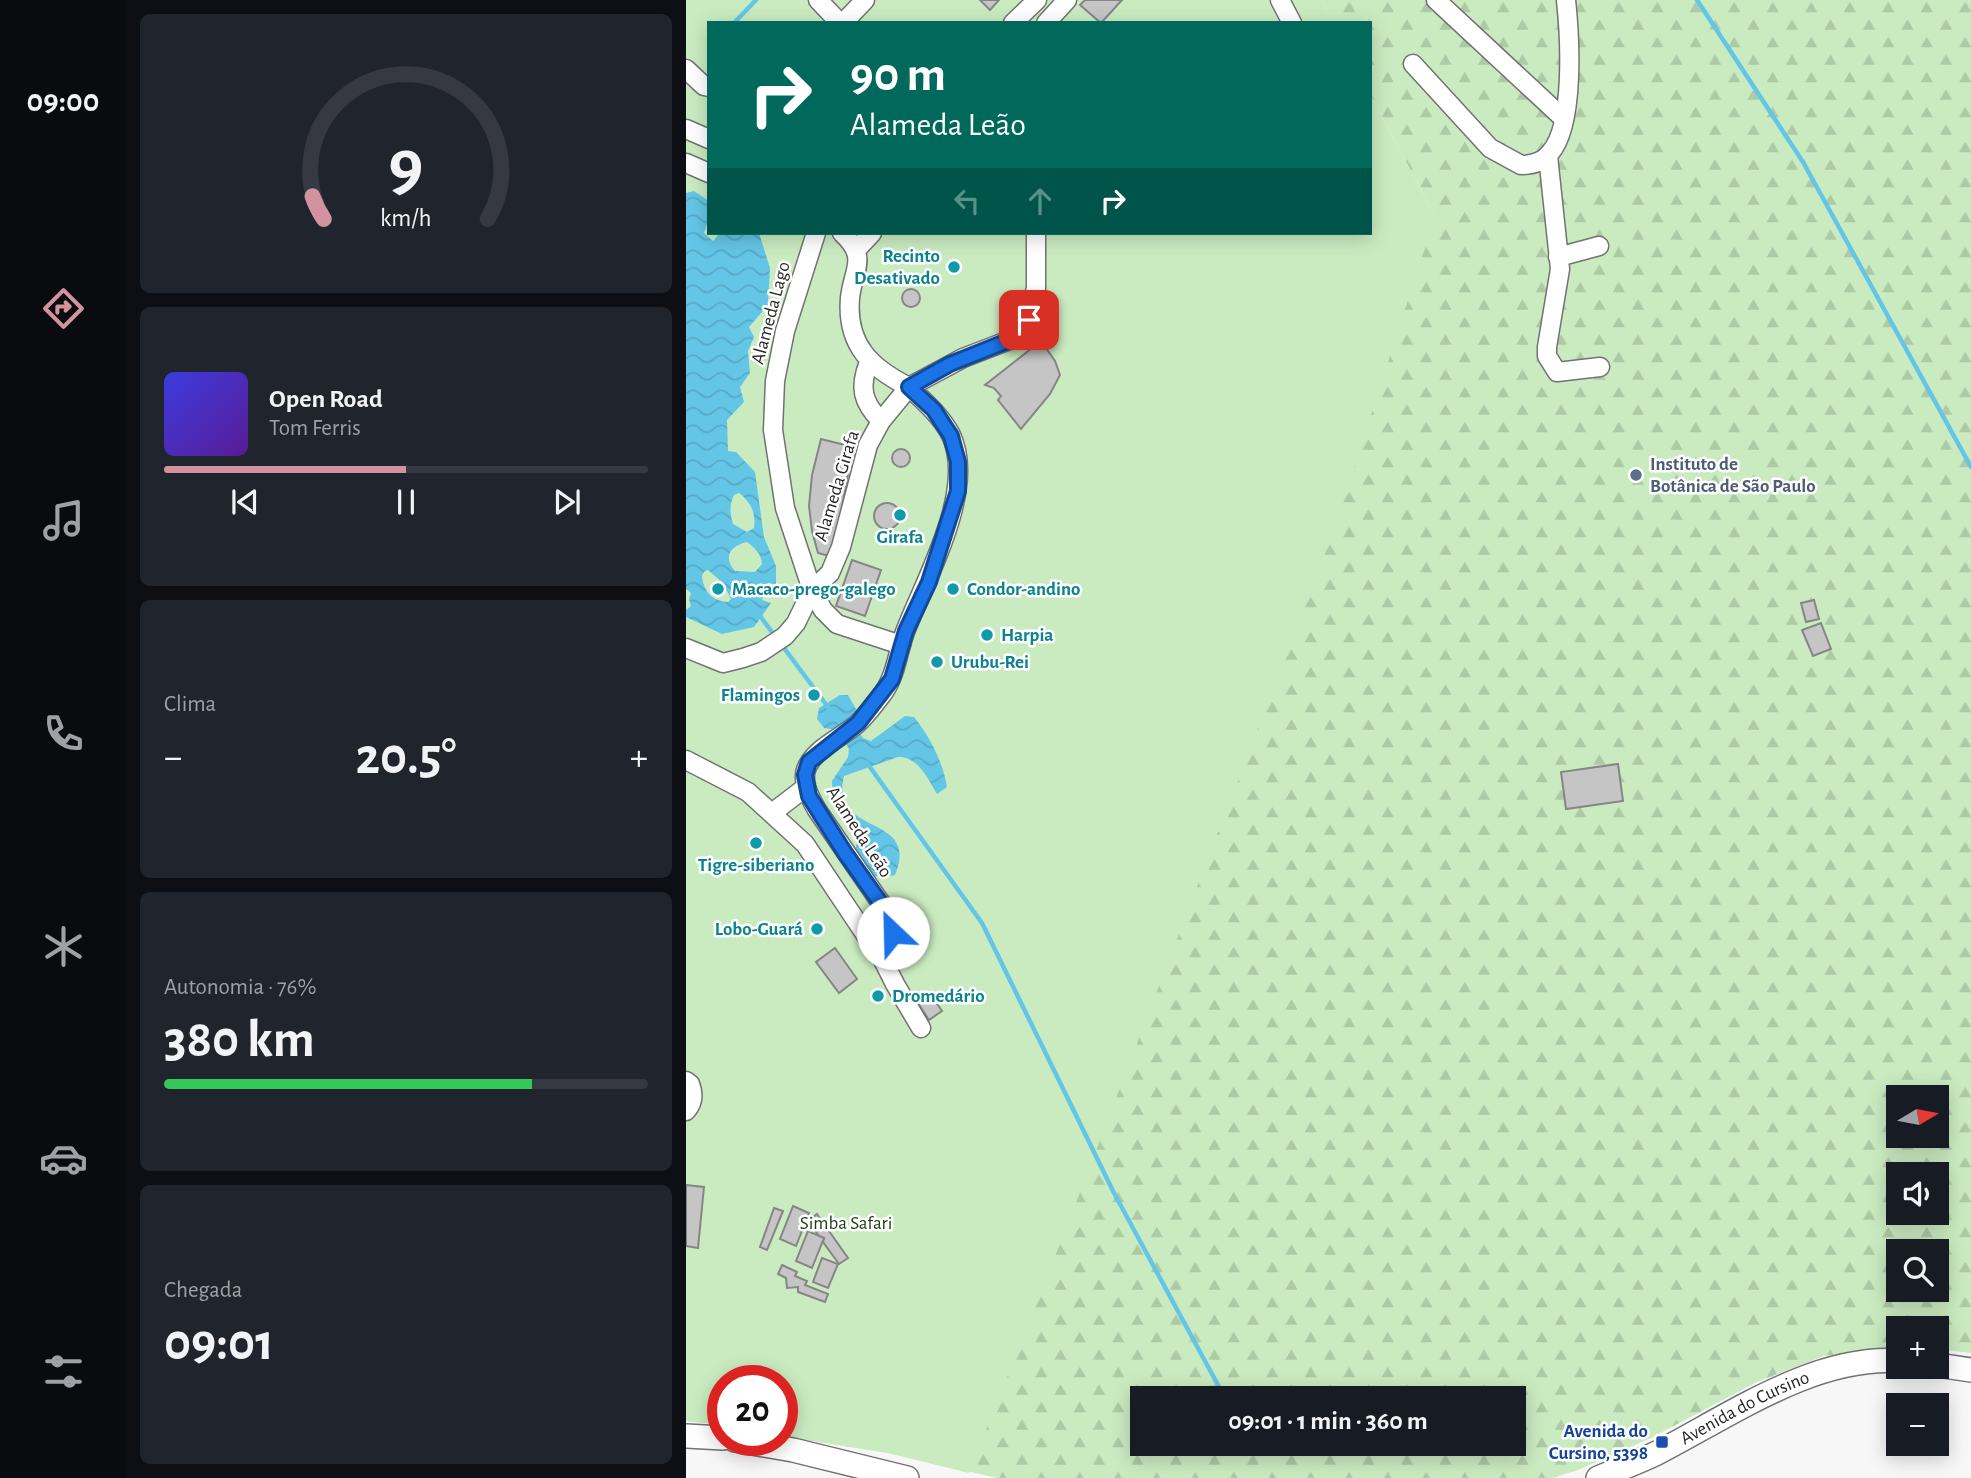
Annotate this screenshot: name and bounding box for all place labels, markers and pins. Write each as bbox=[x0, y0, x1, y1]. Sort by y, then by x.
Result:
place label: Recinto Desativado bbox=[854, 247, 940, 288]
marker: Recinto Desativado bbox=[946, 259, 962, 275]
pin bbox=[999, 290, 1059, 350]
place label: Instituto de Botânica de São Paulo bbox=[1650, 455, 1816, 496]
marker: Instituto de Botânica de São Paulo bbox=[1628, 467, 1644, 483]
marker: Girafa bbox=[892, 507, 908, 523]
place label: Girafa bbox=[877, 528, 923, 547]
place label: Macaco-prego-galego bbox=[732, 580, 896, 599]
place label: Condor-andino bbox=[967, 580, 1080, 599]
marker: Macaco-prego-galego bbox=[710, 581, 726, 597]
marker: Condor-andino bbox=[945, 581, 961, 597]
place label: Harpia bbox=[1001, 626, 1054, 645]
marker: Harpia bbox=[979, 627, 995, 643]
place label: Urubu-Rei bbox=[951, 653, 1029, 672]
marker: Urubu-Rei bbox=[929, 654, 945, 670]
place label: Flamingos bbox=[721, 686, 800, 705]
marker: Flamingos bbox=[806, 687, 822, 703]
marker: Tigre-siberiano bbox=[748, 835, 764, 851]
place label: Tigre-siberiano bbox=[698, 856, 814, 875]
place label: Lobo-Guará bbox=[715, 920, 803, 939]
marker: Lobo-Guará bbox=[809, 921, 825, 937]
place label: Dromedário bbox=[892, 987, 985, 1006]
marker: Dromedário bbox=[870, 988, 886, 1004]
place label: Avenida do Cursino, 5398 bbox=[1549, 1422, 1648, 1463]
marker: Avenida do Cursino, 5398 bbox=[1654, 1434, 1670, 1450]

